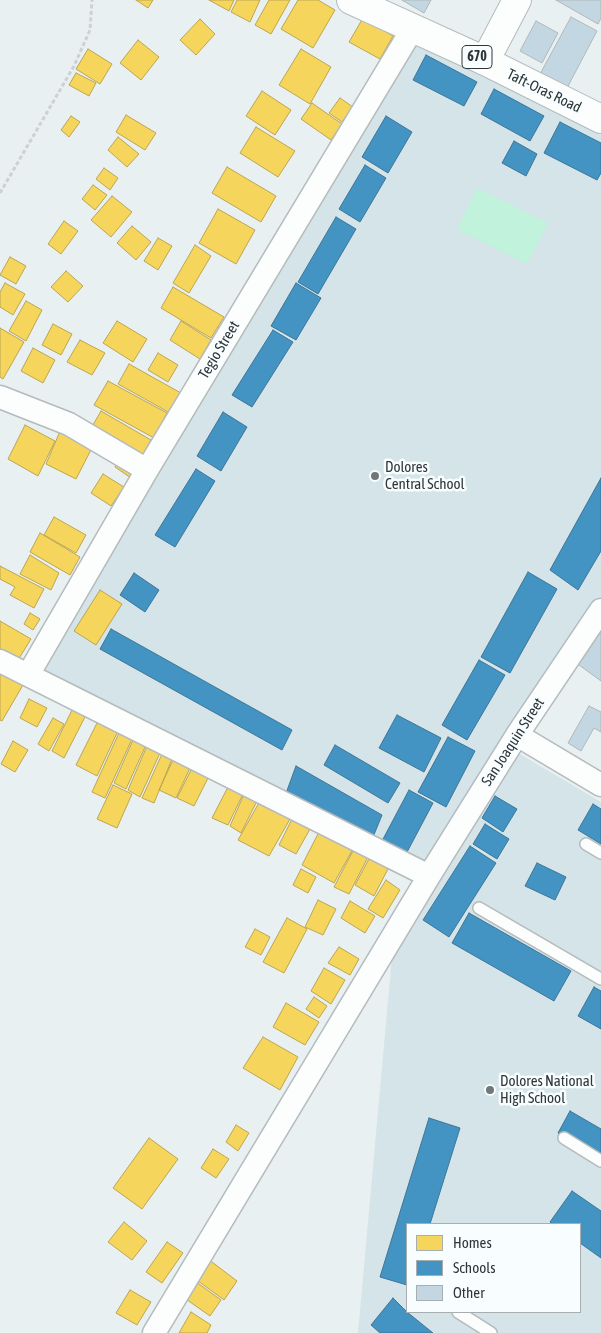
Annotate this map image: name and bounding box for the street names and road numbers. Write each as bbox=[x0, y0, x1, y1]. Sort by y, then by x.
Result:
road number: 670 bbox=[462, 46, 492, 68]
street label: Taft-Oras Road bbox=[504, 65, 584, 117]
street label: Tegio Street bbox=[195, 318, 243, 382]
street label: San Joaquin Street bbox=[478, 695, 548, 789]

